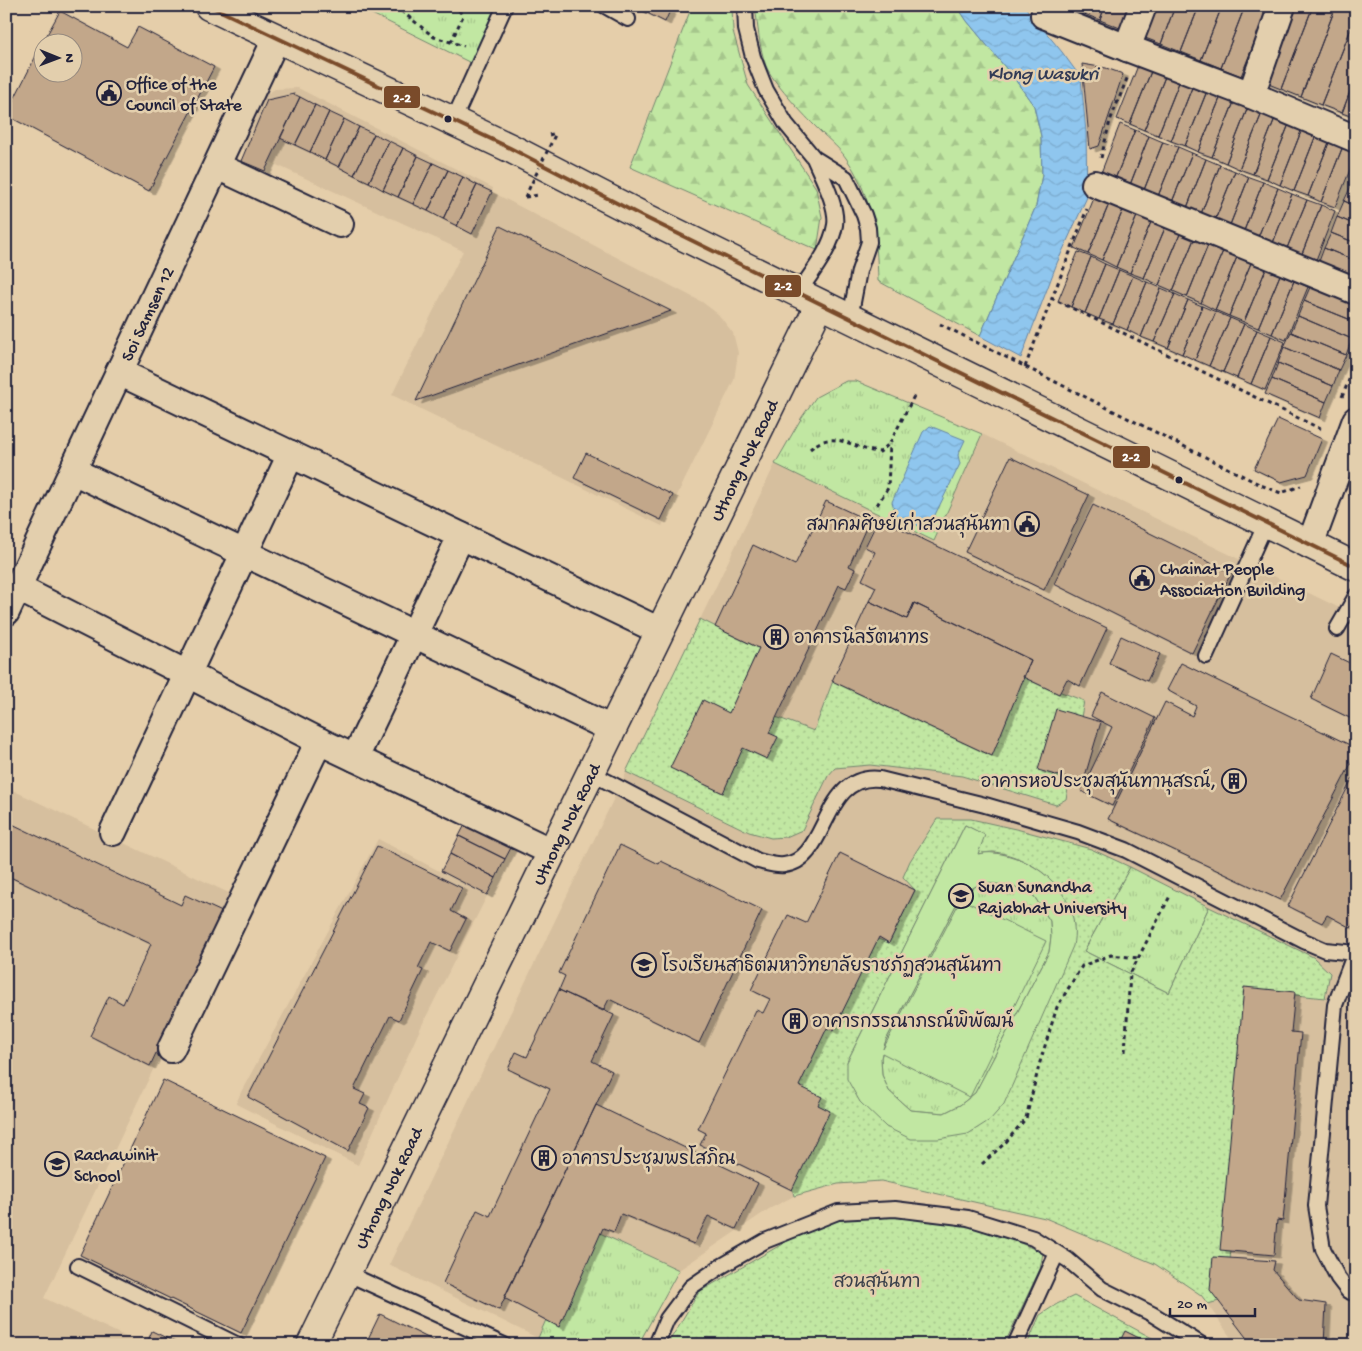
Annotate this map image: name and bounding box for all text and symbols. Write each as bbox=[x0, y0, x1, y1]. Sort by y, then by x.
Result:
north arrow bbox=[32, 32, 82, 82]
text: N bbox=[60, 53, 77, 63]
water label: Klong Wasukri bbox=[988, 64, 1100, 87]
place label: Office of the Council of State bbox=[126, 75, 242, 117]
public building icon: Office of the Council of State bbox=[96, 80, 122, 106]
line badge: 2-2 bbox=[383, 85, 421, 109]
text: 2-2 bbox=[393, 91, 411, 108]
unlabelled marker bbox=[443, 114, 453, 124]
street label: Soi Samsen 12 bbox=[118, 264, 180, 365]
line badge: 2-2 bbox=[764, 274, 802, 298]
text: 2-2 bbox=[774, 279, 792, 296]
street label: Uthong Nok Road bbox=[707, 396, 785, 525]
line badge: 2-2 bbox=[1112, 445, 1151, 469]
text: 2-2 bbox=[1122, 450, 1140, 467]
unlabelled marker bbox=[1174, 475, 1184, 485]
place label: สมาคมศิษย์เก่าสวนสุนันทา bbox=[807, 511, 1010, 538]
public building icon: สมาคมศิษย์เก่าสวนสุนันทา bbox=[1014, 511, 1040, 537]
place label: Chainat People Association Building bbox=[1160, 560, 1305, 602]
public building icon: Chainat People Association Building bbox=[1129, 565, 1155, 591]
building icon: อาคารนิลรัตนาทร bbox=[763, 624, 789, 650]
place label: อาคารนิลรัตนาทร bbox=[794, 626, 929, 650]
street label: Uthong Nok Road bbox=[529, 760, 607, 889]
place label: อาคารหอประชุมสุนันทานุสรณ์, bbox=[981, 768, 1216, 795]
building icon: อาคารหอประชุมสุนันทานุสรณ์, bbox=[1221, 768, 1247, 794]
place label: Suan Sunandha Rajabhat University bbox=[978, 878, 1127, 920]
school or university icon: Suan Sunandha Rajabhat University bbox=[948, 883, 974, 909]
school or university icon: โรงเรียนสาธิตมหาวิทยาลัยราชภัฏสวนสุนันทา bbox=[631, 952, 657, 978]
place label: โรงเรียนสาธิตมหาวิทยาลัยราชภัฏสวนสุนันทา bbox=[662, 952, 1002, 979]
building icon: อาคารกรรณาภรณ์พิพัฒน์ bbox=[782, 1008, 808, 1034]
place label: อาคารกรรณาภรณ์พิพัฒน์ bbox=[812, 1008, 1014, 1034]
street label: Uthong Nok Road bbox=[352, 1123, 429, 1253]
building icon: อาคารประชุมพรโสภิณ bbox=[531, 1145, 557, 1171]
place label: อาคารประชุมพรโสภิณ bbox=[562, 1145, 735, 1172]
place label: Rachawinit School bbox=[74, 1146, 159, 1188]
school or university icon: Rachawinit School bbox=[44, 1151, 70, 1177]
park label: สวนสุนันทา bbox=[834, 1270, 920, 1295]
scale bar bbox=[1170, 1286, 1254, 1318]
text: 20 m bbox=[1177, 1296, 1207, 1314]

